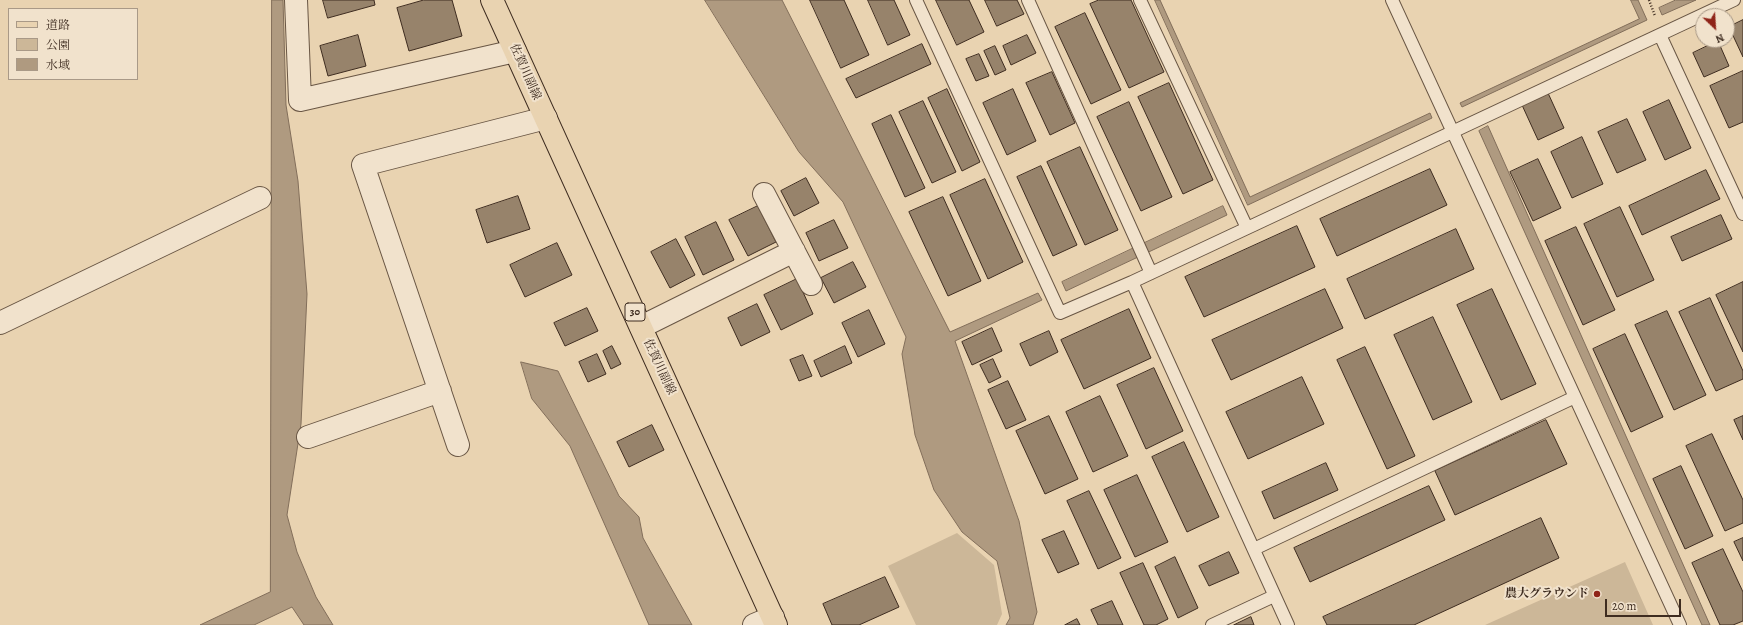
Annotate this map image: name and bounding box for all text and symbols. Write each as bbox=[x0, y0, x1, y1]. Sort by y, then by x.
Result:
legend bbox=[8, 8, 138, 80]
north arrow bbox=[1695, 8, 1735, 48]
text: 道路 bbox=[46, 17, 70, 33]
text: N bbox=[1713, 30, 1727, 47]
text: 公園 bbox=[46, 37, 70, 53]
street label: 佐賀川副線 bbox=[506, 42, 544, 102]
text: 水域 bbox=[46, 57, 70, 73]
road number: 30 bbox=[625, 303, 645, 321]
street label: 佐賀川副線 bbox=[640, 337, 678, 397]
place label: 農大グラウンド bbox=[1505, 587, 1589, 601]
marker: 農大グラウンド bbox=[1592, 589, 1602, 599]
scale bar bbox=[1607, 591, 1683, 617]
text: 20 m bbox=[1612, 598, 1636, 614]

